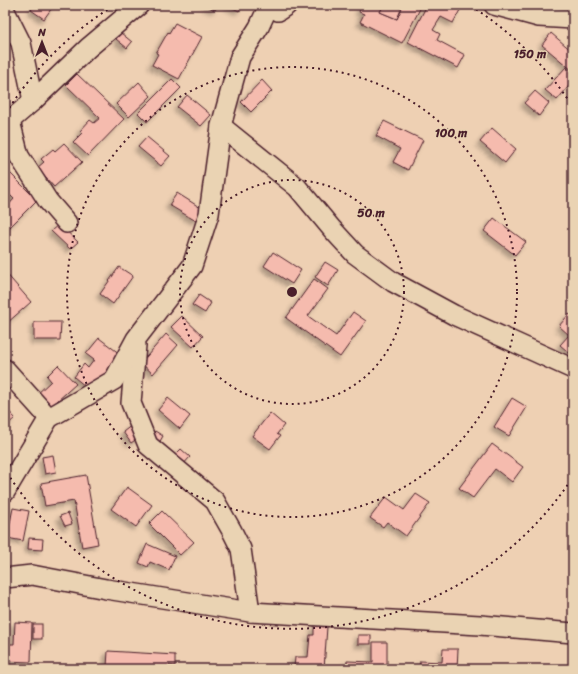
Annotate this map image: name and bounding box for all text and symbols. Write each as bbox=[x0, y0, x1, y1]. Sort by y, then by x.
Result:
north arrow bbox=[22, 22, 62, 62]
text: N bbox=[37, 23, 46, 42]
text: 150 m bbox=[514, 43, 547, 65]
text: 100 m bbox=[435, 122, 468, 144]
text: 50 m bbox=[357, 202, 385, 224]
centre of rings bbox=[285, 285, 299, 299]

